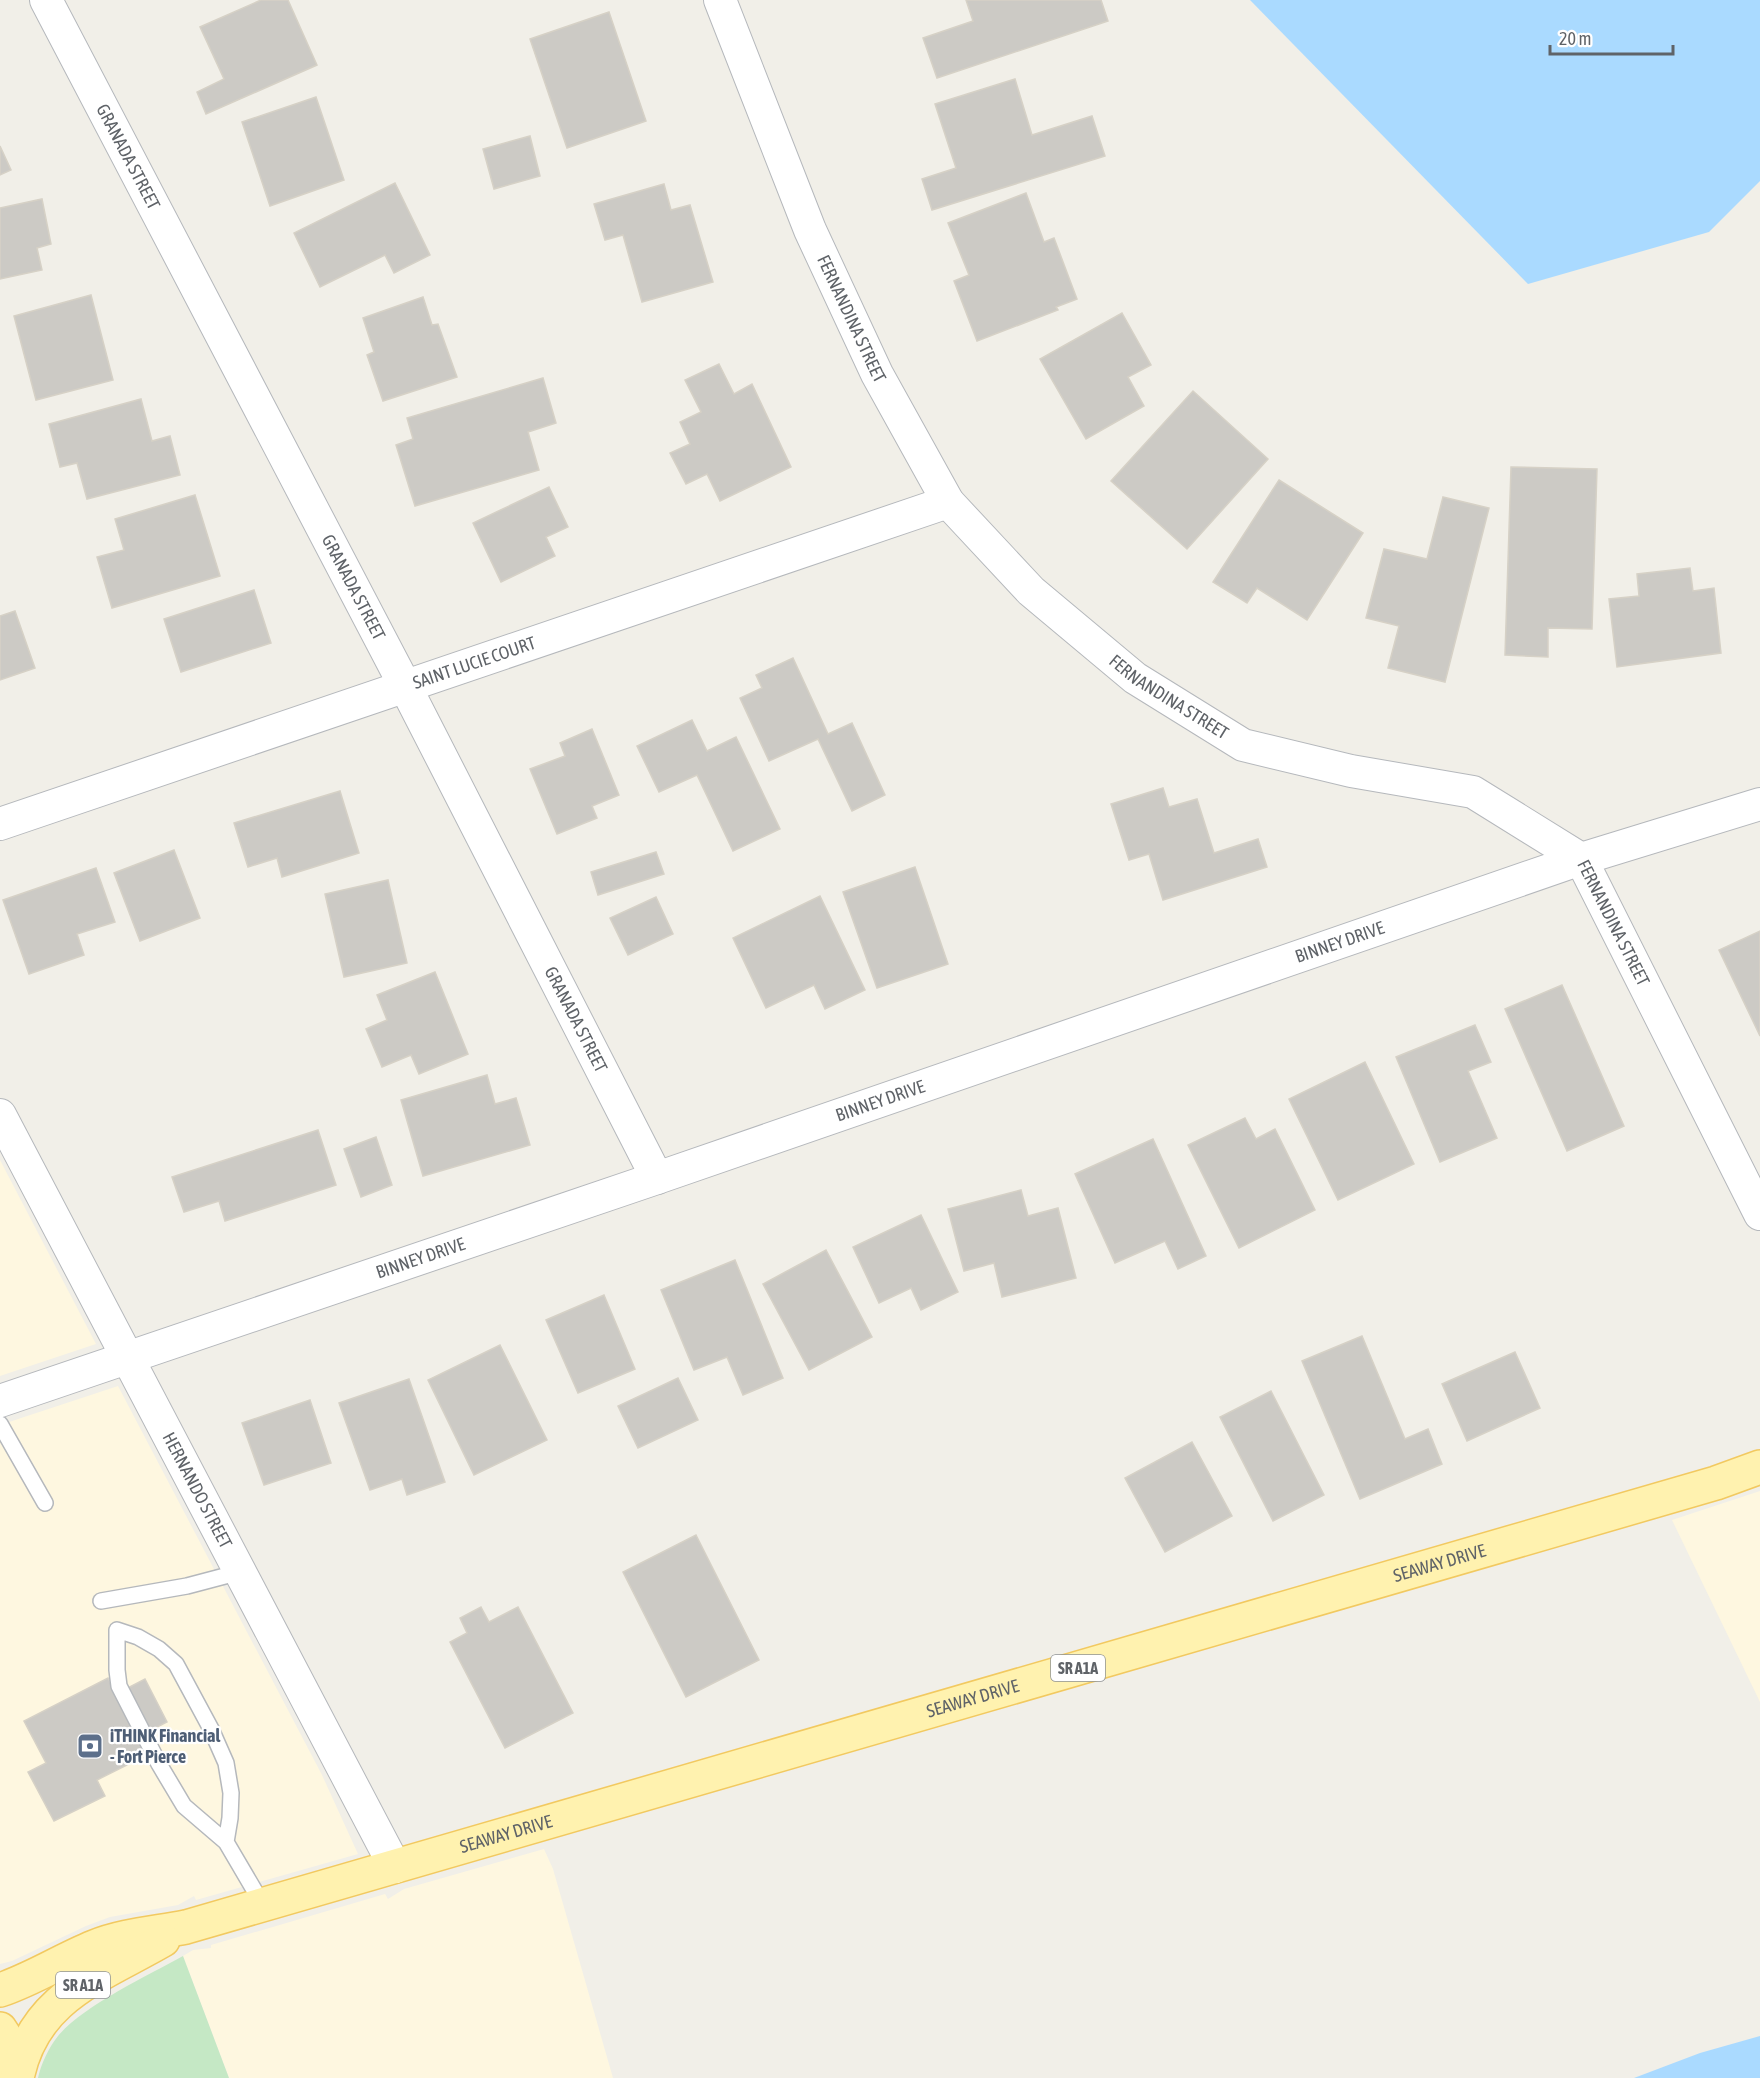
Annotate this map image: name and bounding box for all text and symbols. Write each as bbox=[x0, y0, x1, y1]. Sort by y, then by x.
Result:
scale bar bbox=[1550, 18, 1673, 56]
text: 20 m bbox=[1559, 28, 1591, 49]
street label: GRANADA STREET bbox=[92, 100, 165, 213]
street label: FERNANDINA STREET bbox=[813, 252, 891, 386]
street label: GRANADA STREET bbox=[318, 531, 390, 644]
street label: SAINT LUCIE COURT bbox=[410, 632, 538, 693]
street label: FERNANDINA STREET bbox=[1105, 650, 1232, 743]
street label: FERNANDINA STREET bbox=[1573, 856, 1654, 989]
street label: BINNEY DRIVE bbox=[1292, 917, 1387, 967]
street label: GRANADA STREET bbox=[541, 963, 612, 1076]
street label: BINNEY DRIVE bbox=[833, 1075, 928, 1126]
street label: BINNEY DRIVE bbox=[373, 1233, 468, 1283]
street label: HERNANDO STREET bbox=[159, 1429, 237, 1552]
street label: SEAWAY DRIVE bbox=[1391, 1539, 1488, 1586]
road number: SR A1A bbox=[1051, 1655, 1105, 1681]
street label: SEAWAY DRIVE bbox=[924, 1675, 1021, 1722]
place label: iTHINK Financial - Fort Pierce bbox=[110, 1725, 220, 1767]
bank icon: iTHINK Financial - Fort Pierce bbox=[75, 1731, 105, 1761]
street label: SEAWAY DRIVE bbox=[457, 1810, 555, 1857]
road number: SR A1A bbox=[56, 1972, 110, 1998]

